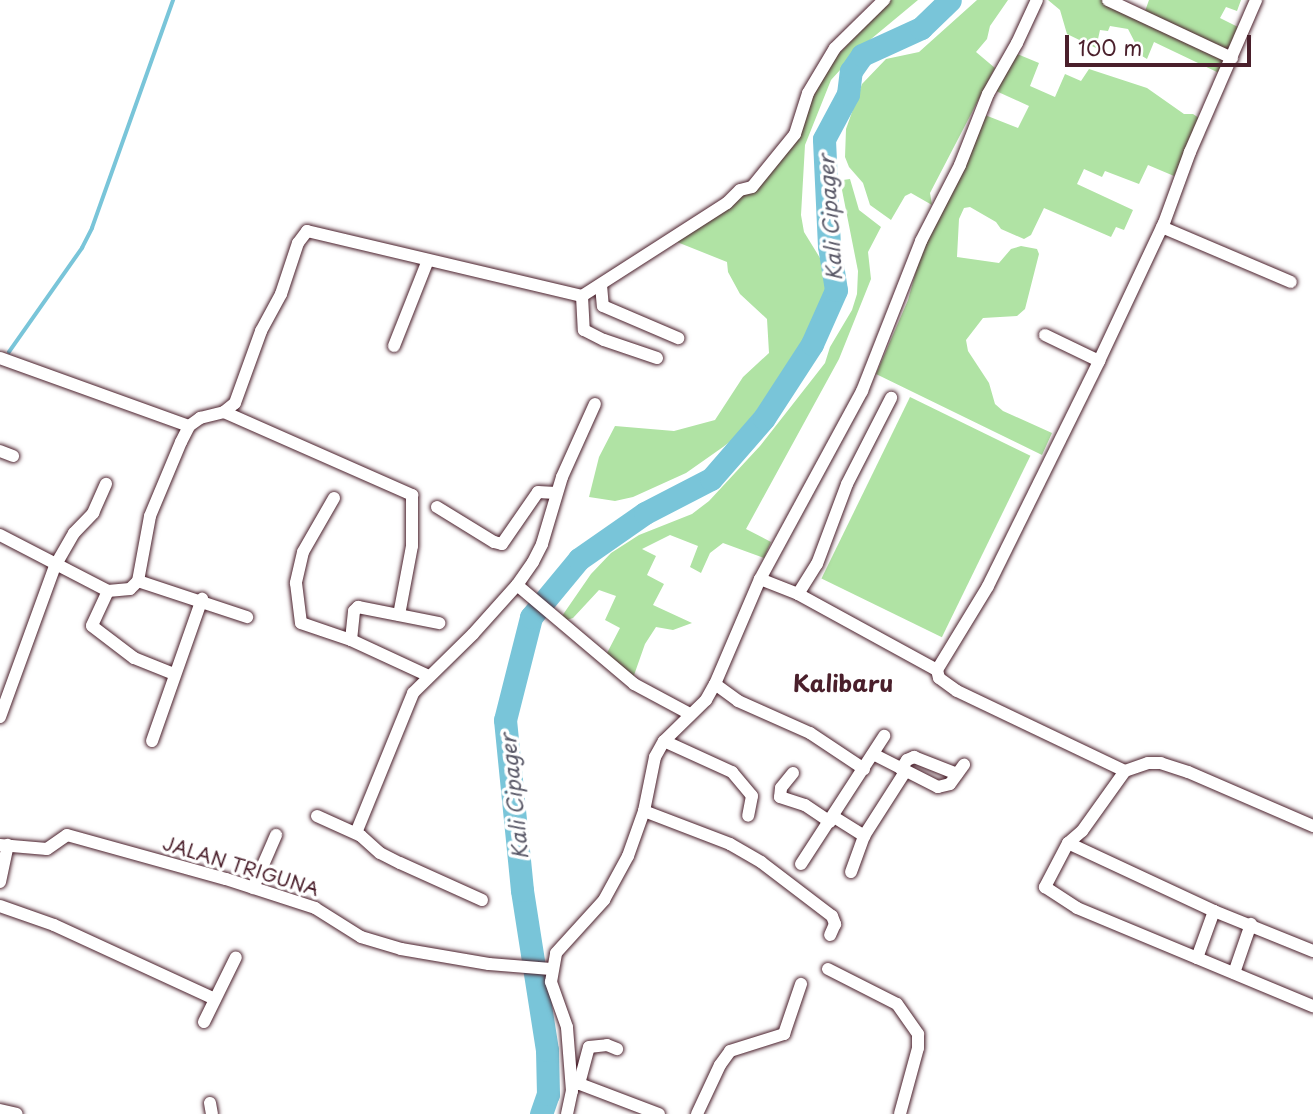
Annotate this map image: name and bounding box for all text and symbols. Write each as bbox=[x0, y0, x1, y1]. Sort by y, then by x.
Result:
scale bar bbox=[1068, 21, 1254, 65]
text: 100 m bbox=[1078, 31, 1142, 63]
water label: Kali Cipager bbox=[812, 153, 846, 283]
district label: Kalibaru bbox=[793, 669, 893, 697]
water label: Kali Cipager bbox=[494, 732, 532, 862]
street label: JALAN TRIGUNA bbox=[160, 831, 322, 901]

